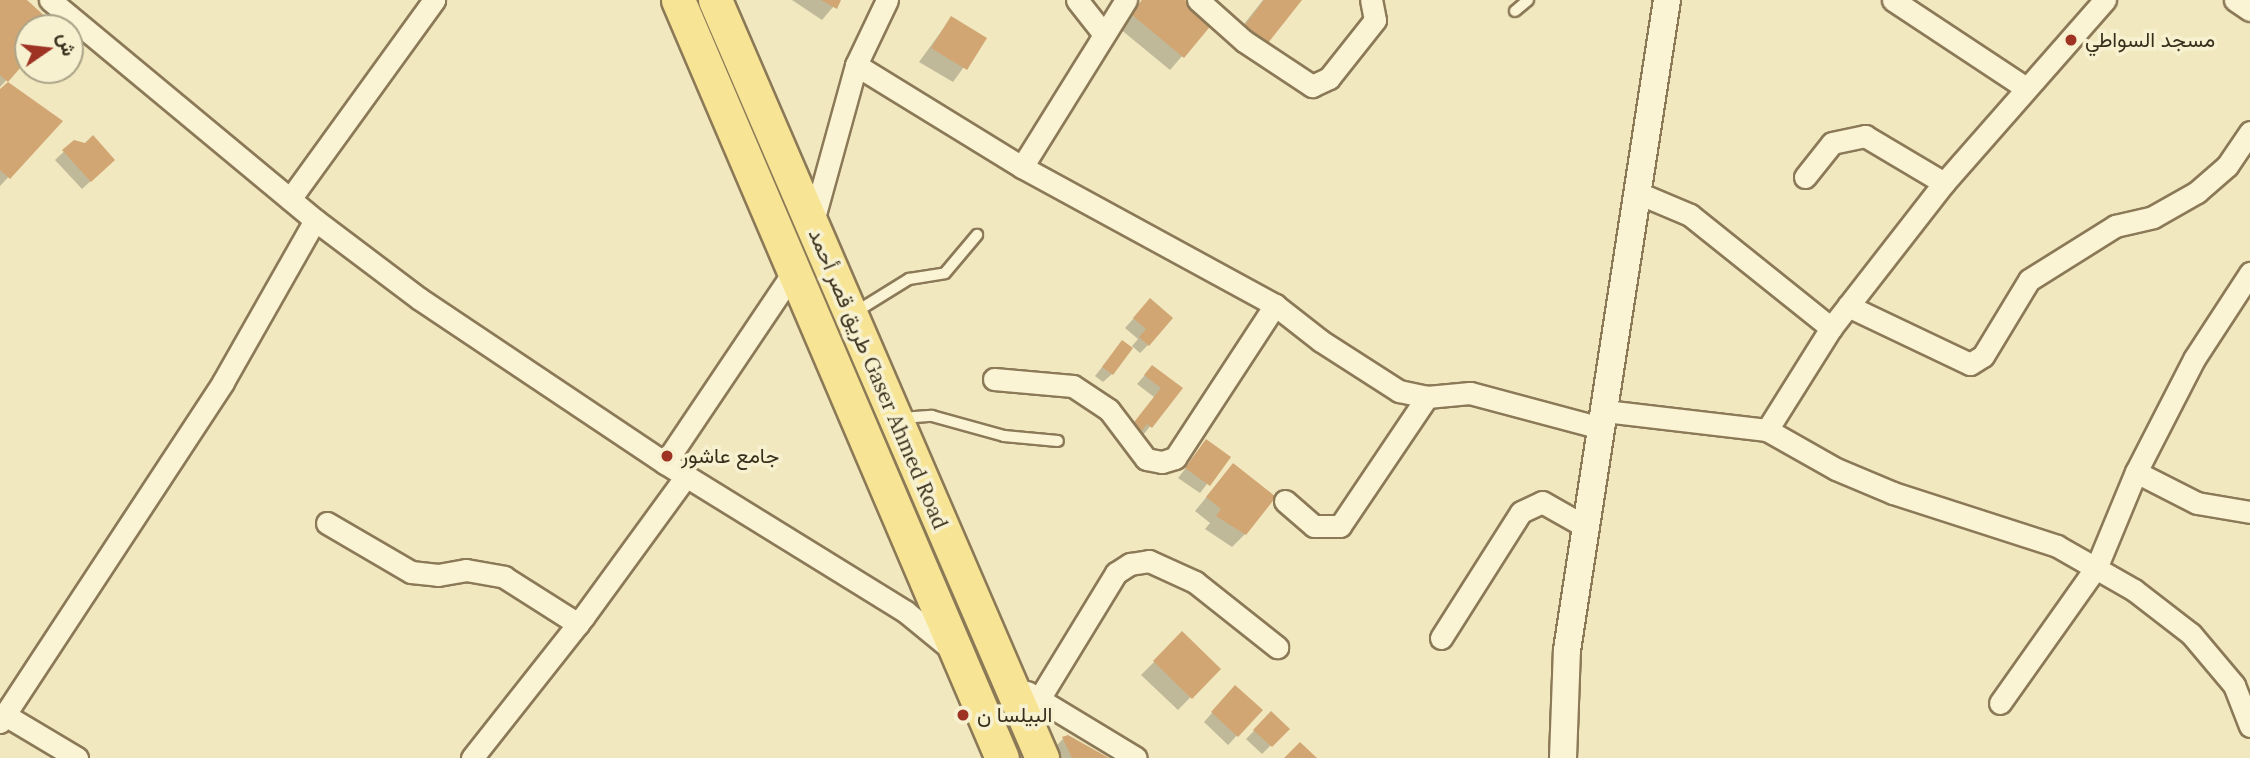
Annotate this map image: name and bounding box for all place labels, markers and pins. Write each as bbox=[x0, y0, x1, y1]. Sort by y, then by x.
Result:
place label: مسجد السواطي bbox=[2085, 27, 2215, 53]
marker: مسجد السواطي bbox=[2063, 32, 2079, 48]
place label: جامع عاشور bbox=[681, 443, 779, 469]
marker: جامع عاشور bbox=[659, 448, 675, 464]
place label: البيلسا ن bbox=[977, 702, 1052, 728]
marker: البيلسا ن bbox=[955, 707, 971, 723]

